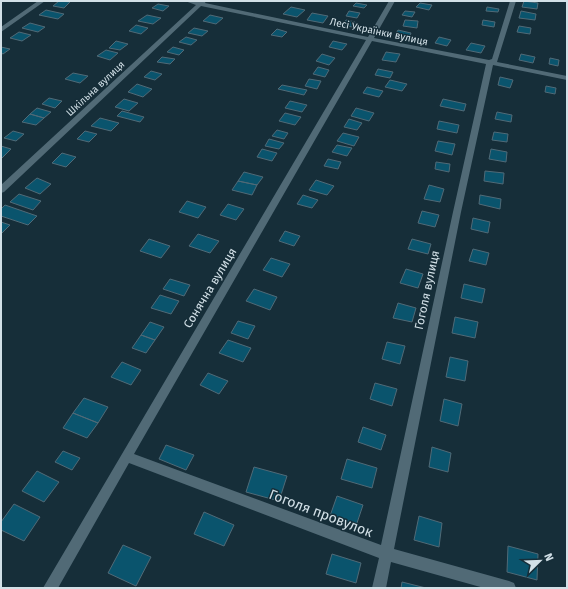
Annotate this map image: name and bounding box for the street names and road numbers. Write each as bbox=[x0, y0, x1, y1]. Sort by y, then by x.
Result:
street label: Лесі Українки вулиця bbox=[329, 15, 429, 48]
street label: Шкільна вулиця bbox=[63, 58, 127, 119]
street label: Сонячна вулиця bbox=[181, 245, 239, 331]
street label: Гоголя вулиця bbox=[412, 249, 442, 331]
street label: Гоголя провулок bbox=[267, 486, 376, 541]

